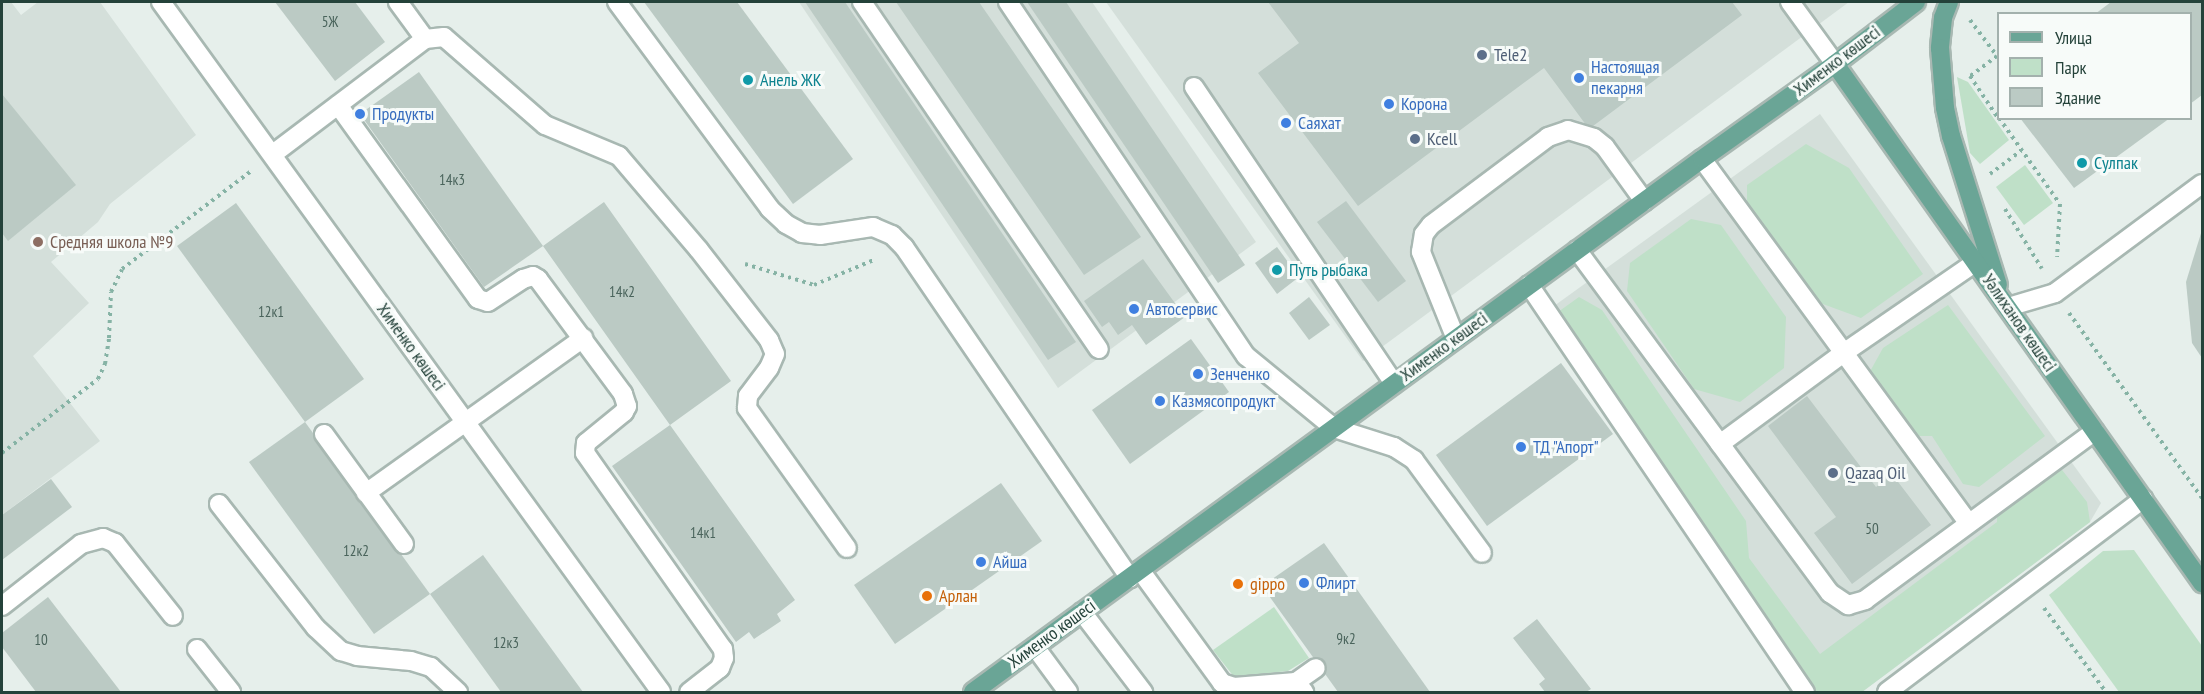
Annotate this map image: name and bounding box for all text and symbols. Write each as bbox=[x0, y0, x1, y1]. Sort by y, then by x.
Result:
legend bbox=[1997, 12, 2192, 120]
house number: 5Ж bbox=[322, 13, 338, 31]
street label: Хименко көшесі bbox=[1789, 21, 1885, 101]
text: Улица bbox=[2055, 26, 2092, 49]
place label: Tele2 bbox=[1494, 44, 1527, 66]
marker: Tele2 bbox=[1475, 48, 1489, 62]
text: Парк bbox=[2055, 56, 2086, 79]
place label: Настоящая пекарня bbox=[1591, 57, 1659, 100]
place label: Анель ЖК bbox=[760, 69, 822, 91]
marker: Настоящая пекарня bbox=[1572, 71, 1586, 85]
marker: Анель ЖК bbox=[741, 73, 755, 87]
text: Здание bbox=[2055, 86, 2101, 109]
place label: Корона bbox=[1401, 93, 1447, 115]
marker: Корона bbox=[1382, 97, 1396, 111]
place label: Продукты bbox=[372, 103, 434, 125]
marker: Продукты bbox=[353, 107, 367, 121]
place label: Саяхат bbox=[1298, 112, 1341, 134]
marker: Саяхат bbox=[1279, 116, 1293, 130]
place label: Kcell bbox=[1427, 128, 1457, 150]
marker: Kcell bbox=[1408, 132, 1422, 146]
place label: Сулпак bbox=[2094, 152, 2138, 174]
marker: Сулпак bbox=[2075, 156, 2089, 170]
house number: 14к3 bbox=[439, 171, 465, 189]
place label: Средняя школа №9 bbox=[50, 231, 173, 253]
marker: Средняя школа №9 bbox=[31, 235, 45, 249]
place label: Путь рыбака bbox=[1289, 259, 1368, 281]
marker: Путь рыбака bbox=[1270, 263, 1284, 277]
street label: Уәлиханов көшесі bbox=[1977, 270, 2061, 376]
house number: 14к2 bbox=[609, 283, 635, 301]
place label: Автосервис bbox=[1146, 298, 1218, 320]
street label: Хименко көшесі bbox=[372, 299, 450, 395]
marker: Автосервис bbox=[1127, 302, 1141, 316]
house number: 12к1 bbox=[258, 303, 284, 321]
street label: Хименко көшесі bbox=[1396, 308, 1492, 386]
place label: Зенченко bbox=[1210, 363, 1270, 385]
marker: Зенченко bbox=[1191, 367, 1205, 381]
place label: Казмясопродукт bbox=[1172, 390, 1275, 412]
marker: Казмясопродукт bbox=[1153, 394, 1167, 408]
place label: ТД "Апорт" bbox=[1533, 436, 1600, 458]
marker: ТД "Апорт" bbox=[1514, 440, 1528, 454]
place label: Qazaq Oil bbox=[1845, 462, 1905, 484]
marker: Qazaq Oil bbox=[1826, 466, 1840, 480]
house number: 50 bbox=[1865, 520, 1879, 538]
house number: 14к1 bbox=[690, 524, 716, 542]
house number: 12к2 bbox=[343, 542, 369, 560]
place label: Айша bbox=[993, 551, 1027, 573]
marker: Айша bbox=[974, 555, 988, 569]
place label: Флирт bbox=[1316, 572, 1356, 594]
place label: gippo bbox=[1250, 573, 1285, 595]
marker: Флирт bbox=[1297, 576, 1311, 590]
marker: gippo bbox=[1231, 577, 1245, 591]
place label: Арлан bbox=[939, 585, 978, 607]
marker: Арлан bbox=[920, 589, 934, 603]
street label: Хименко көшесі bbox=[1004, 595, 1100, 673]
house number: 9к2 bbox=[1336, 630, 1356, 648]
house number: 10 bbox=[34, 631, 48, 649]
house number: 12к3 bbox=[493, 634, 519, 652]

